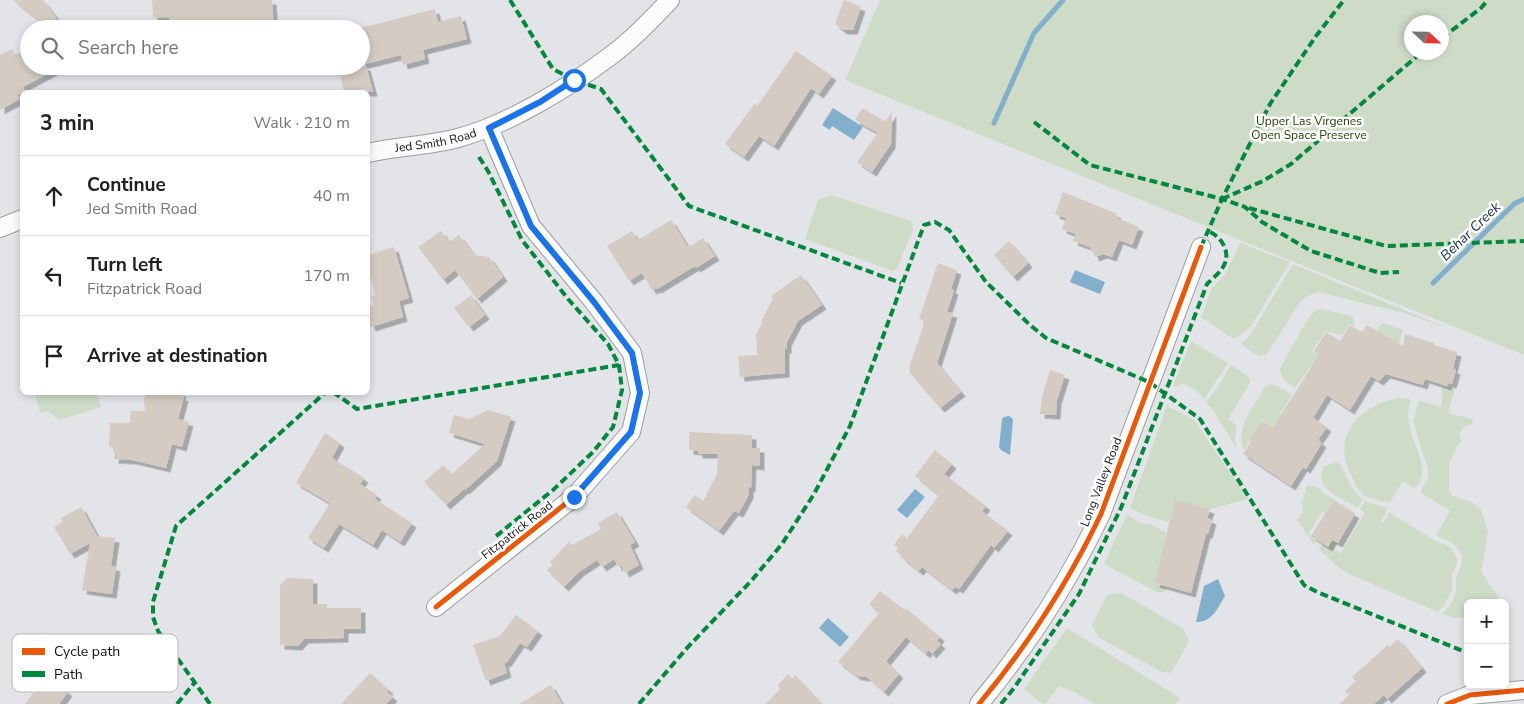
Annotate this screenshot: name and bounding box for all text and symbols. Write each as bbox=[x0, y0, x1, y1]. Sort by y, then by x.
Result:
north arrow bbox=[1404, 15, 1449, 60]
search box bbox=[20, 20, 370, 75]
icon: search bbox=[38, 34, 66, 62]
text: Search here bbox=[78, 35, 179, 61]
route start bbox=[563, 69, 586, 92]
text: 3 min bbox=[40, 109, 94, 137]
text: Walk · 210 m bbox=[254, 112, 350, 134]
park label: Upper Las Virgenes Open Space Preserve bbox=[1251, 113, 1367, 143]
street label: Jed Smith Road bbox=[393, 125, 479, 156]
text: Continue bbox=[87, 172, 166, 198]
icon: ahead bbox=[40, 182, 68, 210]
text: 40 m bbox=[313, 185, 350, 207]
water label: Behar Creek bbox=[1436, 197, 1505, 265]
text: Jed Smith Road bbox=[87, 198, 197, 220]
text: Turn left bbox=[87, 252, 162, 278]
icon: left bbox=[40, 262, 68, 290]
text: 170 m bbox=[303, 265, 350, 287]
text: Fitzpatrick Road bbox=[87, 278, 202, 300]
icon: arrive bbox=[40, 342, 68, 370]
text: Arrive at destination bbox=[87, 343, 268, 369]
street label: Long Valley Road bbox=[1077, 435, 1125, 529]
route end bbox=[563, 486, 586, 509]
street label: Fitzpatrick Road bbox=[478, 497, 556, 563]
map controls bbox=[1464, 599, 1509, 689]
button: + bbox=[1464, 599, 1509, 644]
legend bbox=[12, 634, 178, 692]
text: Cycle path bbox=[54, 642, 120, 661]
button: − bbox=[1464, 644, 1509, 689]
text: Path bbox=[54, 665, 83, 684]

